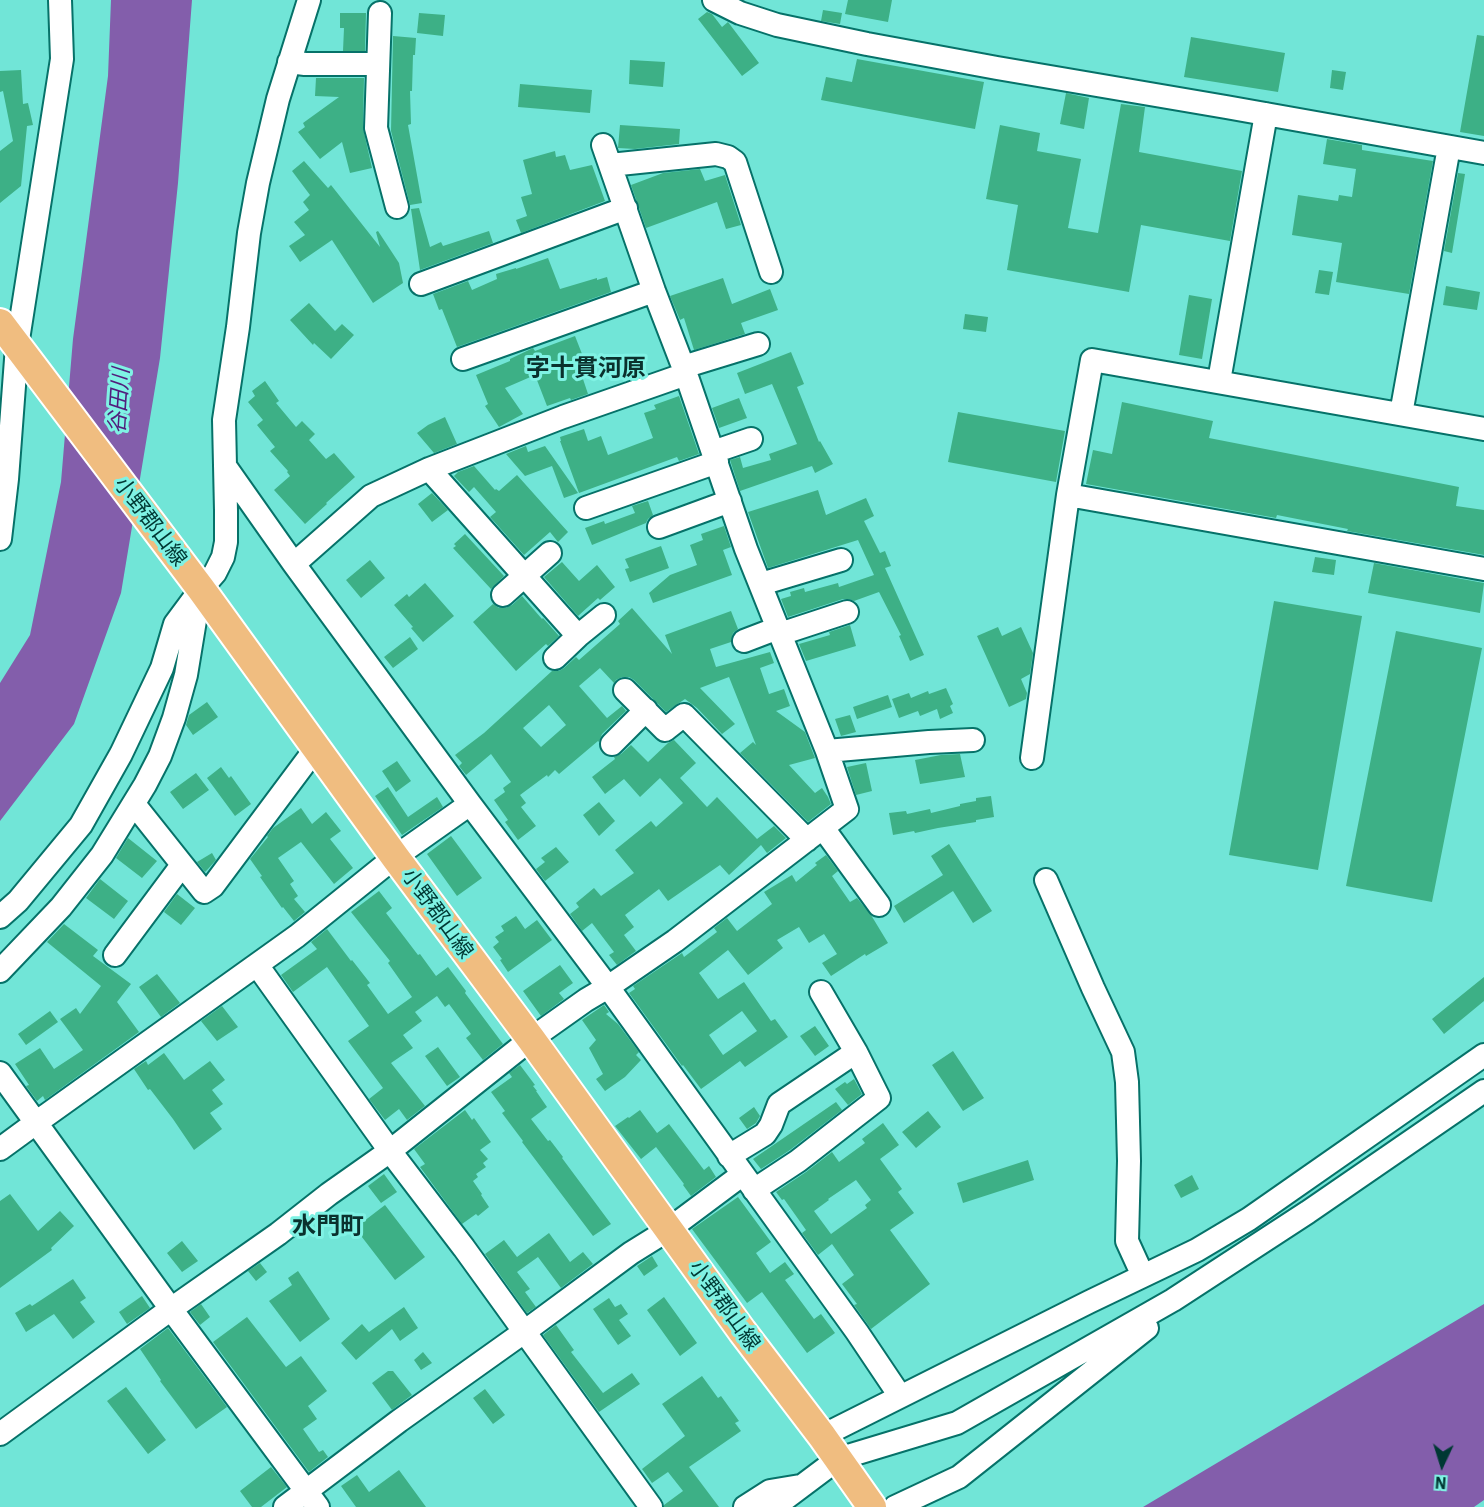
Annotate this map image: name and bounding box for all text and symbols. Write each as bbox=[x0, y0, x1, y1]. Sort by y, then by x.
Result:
district label: 字十貫河原 bbox=[526, 355, 646, 383]
water label: 谷田川 bbox=[105, 367, 135, 435]
street label: 小野郡山線 bbox=[108, 472, 192, 572]
street label: 小野郡山線 bbox=[396, 864, 478, 964]
district label: 水門町 bbox=[292, 1213, 364, 1241]
street label: 小野郡山線 bbox=[683, 1256, 765, 1356]
north arrow bbox=[1412, 1435, 1472, 1495]
text: N bbox=[1434, 1473, 1447, 1493]

